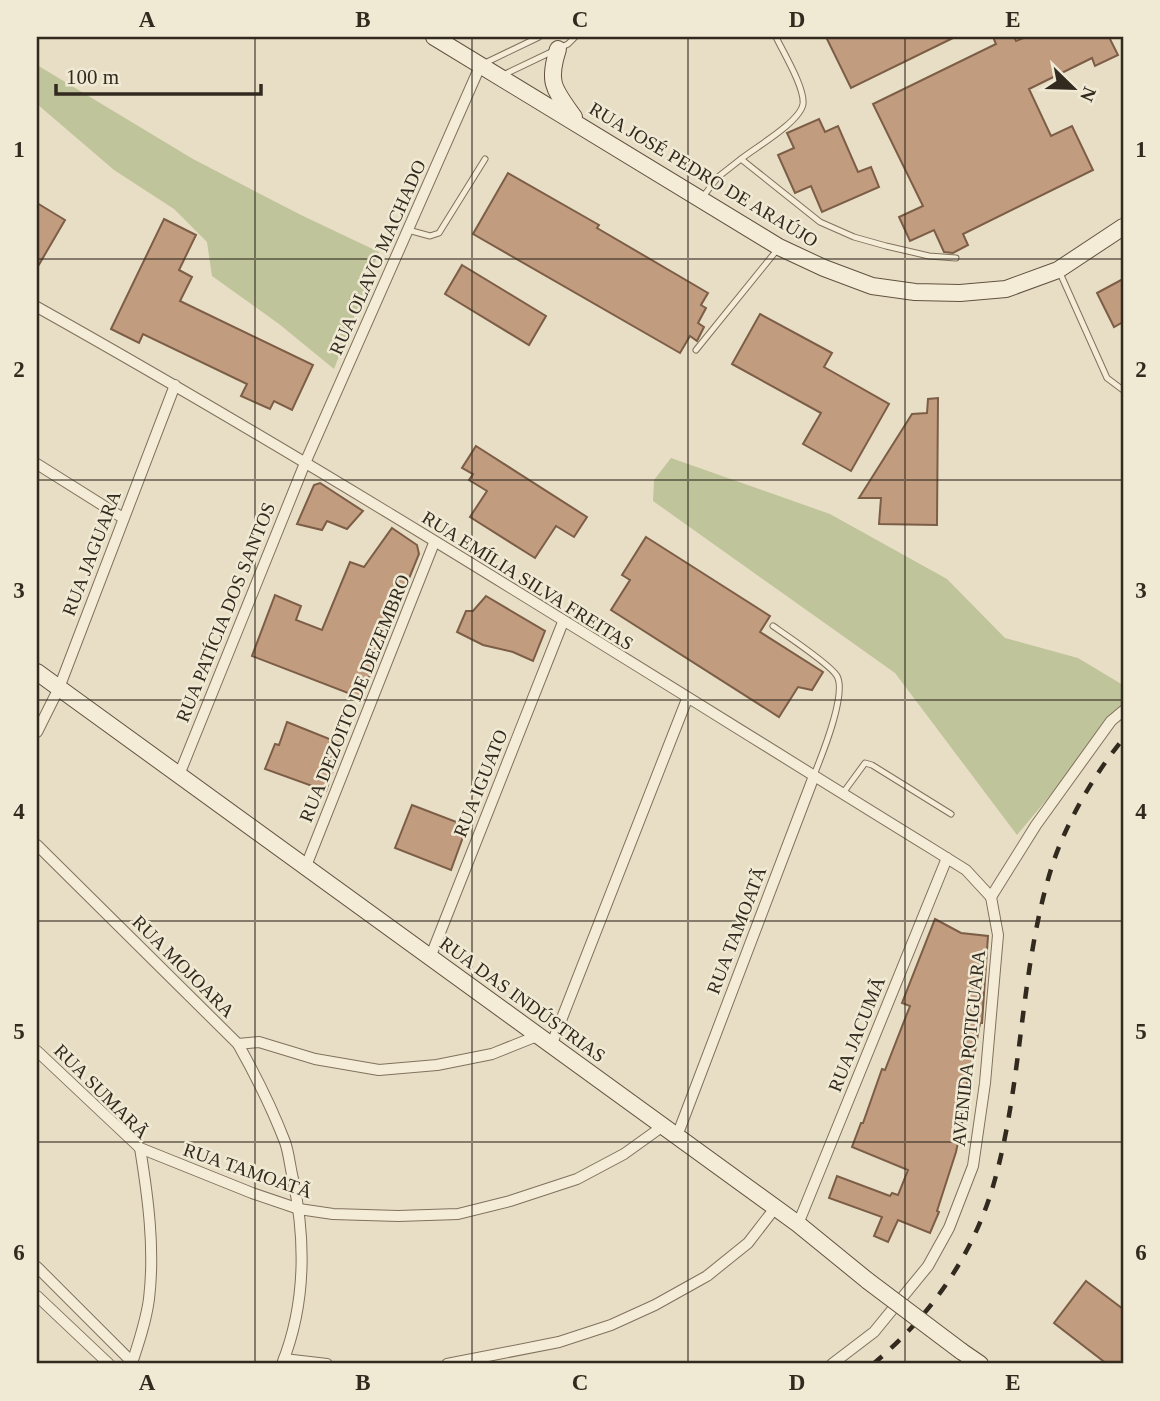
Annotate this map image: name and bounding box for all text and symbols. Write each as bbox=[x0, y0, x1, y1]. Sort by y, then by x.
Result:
text: A bbox=[139, 7, 156, 32]
text: B bbox=[355, 7, 371, 32]
text: C bbox=[572, 7, 588, 32]
text: D bbox=[789, 7, 805, 32]
text: E bbox=[1005, 7, 1021, 32]
scale bar bbox=[56, 52, 261, 96]
north arrow bbox=[1038, 52, 1108, 122]
text: 100 m bbox=[66, 65, 119, 89]
text: N bbox=[1076, 84, 1101, 105]
street label: RUA JOSÉ PEDRO DE ARAÚJO bbox=[586, 98, 822, 251]
text: 1 bbox=[13, 137, 25, 162]
text: 1 bbox=[1135, 137, 1147, 162]
street label: RUA OLAVO MACHADO bbox=[325, 157, 430, 358]
text: 2 bbox=[13, 357, 25, 382]
text: 2 bbox=[1135, 357, 1147, 382]
street label: RUA JAGUARA bbox=[58, 487, 125, 619]
street label: RUA PATÍCIA DOS SANTOS bbox=[172, 499, 279, 725]
street label: RUA EMÍLIA SILVA FREITAS bbox=[418, 507, 637, 654]
street label: RUA DEZOITO DE DEZEMBRO bbox=[295, 571, 414, 825]
text: 3 bbox=[13, 578, 25, 603]
text: 3 bbox=[1135, 578, 1147, 603]
street label: RUA IGUATO bbox=[449, 726, 512, 840]
text: 4 bbox=[13, 799, 25, 824]
text: 4 bbox=[1135, 799, 1147, 824]
street label: RUA TAMOATÃ bbox=[703, 863, 771, 997]
street label: RUA MOJOARA bbox=[128, 911, 239, 1022]
street label: RUA DAS INDÚSTRIAS bbox=[436, 932, 610, 1067]
street label: AVENIDA POTIGUARA bbox=[948, 948, 989, 1147]
street label: RUA JACUMÃ bbox=[824, 973, 889, 1095]
text: 5 bbox=[13, 1019, 25, 1044]
text: 5 bbox=[1135, 1019, 1147, 1044]
street label: RUA SUMARÃ bbox=[50, 1040, 153, 1143]
street label: RUA TAMOATÃ bbox=[181, 1139, 315, 1202]
text: 6 bbox=[13, 1240, 25, 1265]
text: 6 bbox=[1135, 1240, 1147, 1265]
text: A bbox=[139, 1370, 156, 1395]
text: B bbox=[355, 1370, 371, 1395]
text: C bbox=[572, 1370, 588, 1395]
text: D bbox=[789, 1370, 805, 1395]
text: E bbox=[1005, 1370, 1021, 1395]

